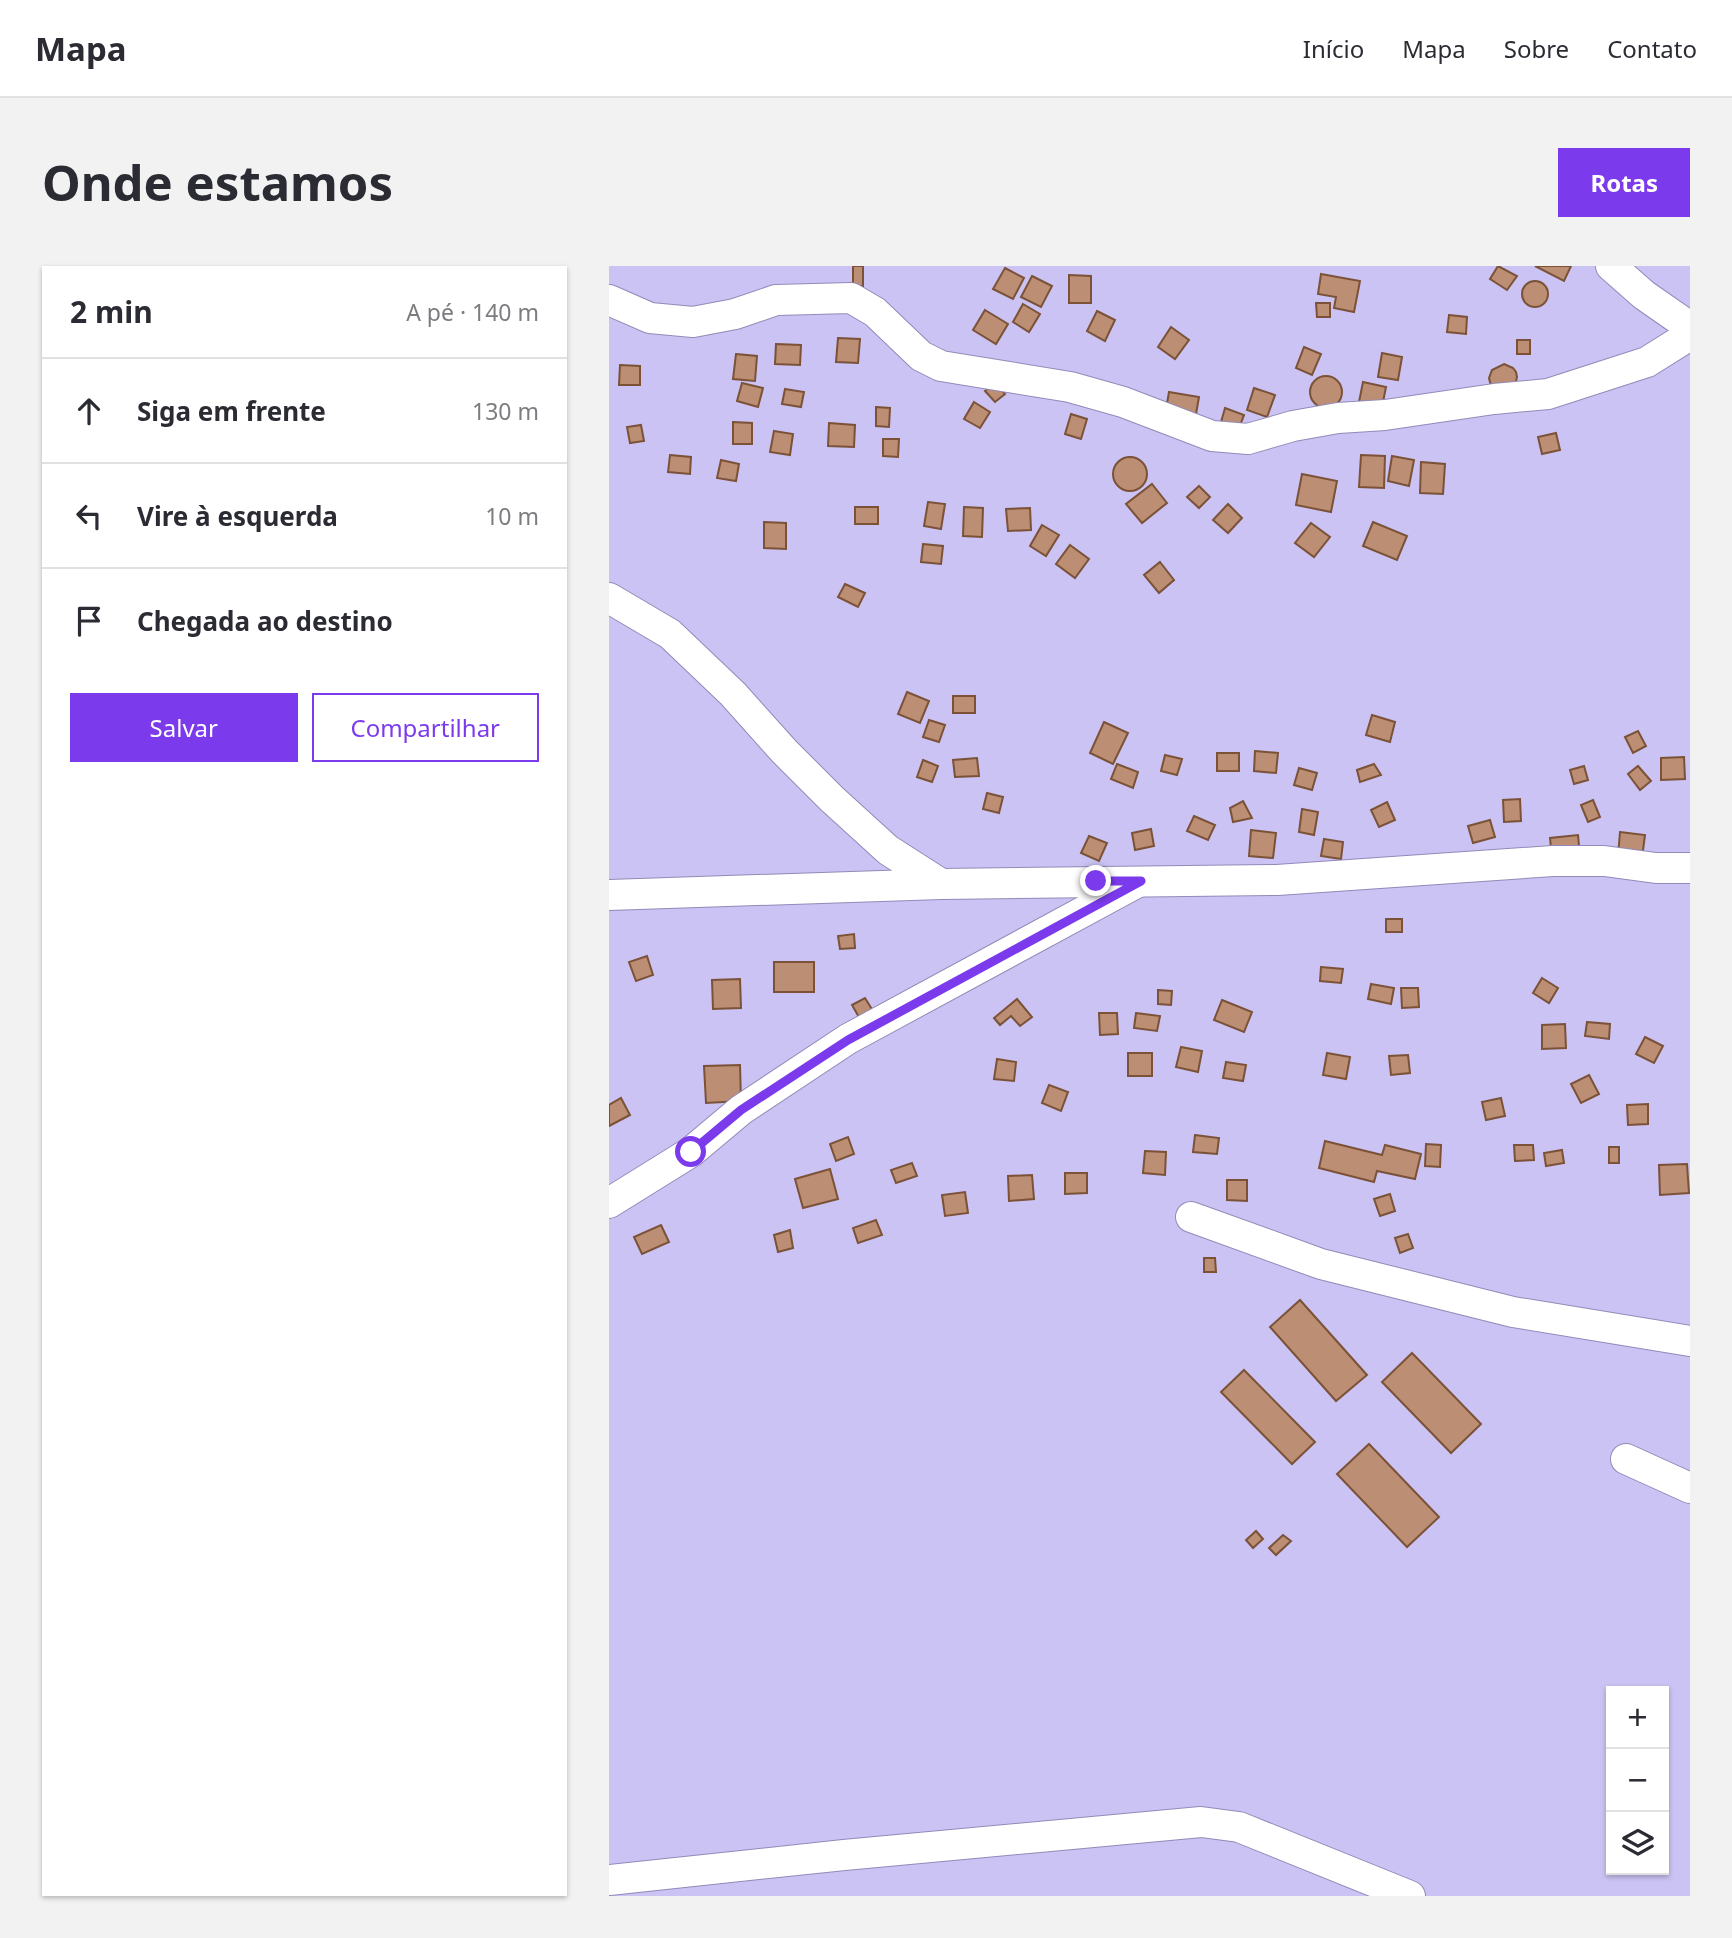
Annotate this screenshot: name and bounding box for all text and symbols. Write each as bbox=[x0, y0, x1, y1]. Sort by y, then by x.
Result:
text: Mapa bbox=[35, 26, 127, 71]
text: Início bbox=[1303, 32, 1364, 65]
text: Mapa bbox=[1402, 32, 1466, 65]
text: Sobre bbox=[1504, 32, 1569, 65]
text: Contato bbox=[1607, 32, 1697, 65]
button: Rotas bbox=[1558, 148, 1690, 217]
text: Onde estamos bbox=[42, 149, 393, 215]
text: 2 min bbox=[70, 291, 153, 332]
text: A pé · 140 m bbox=[406, 296, 539, 328]
icon: ahead bbox=[70, 392, 108, 430]
text: Siga em frente bbox=[137, 393, 326, 429]
text: 130 m bbox=[472, 395, 539, 427]
icon: left bbox=[70, 497, 108, 535]
text: Vire à esquerda bbox=[137, 498, 338, 534]
text: 10 m bbox=[485, 500, 539, 532]
icon: arrive bbox=[70, 602, 108, 640]
text: Chegada ao destino bbox=[137, 603, 393, 639]
button: Salvar bbox=[70, 693, 298, 762]
button: Compartilhar bbox=[312, 693, 539, 762]
route end bbox=[1080, 865, 1111, 896]
route start bbox=[675, 1136, 706, 1167]
map controls bbox=[1606, 1686, 1669, 1875]
button: + bbox=[1606, 1686, 1669, 1749]
button: − bbox=[1606, 1749, 1669, 1812]
button: layers bbox=[1606, 1812, 1669, 1875]

